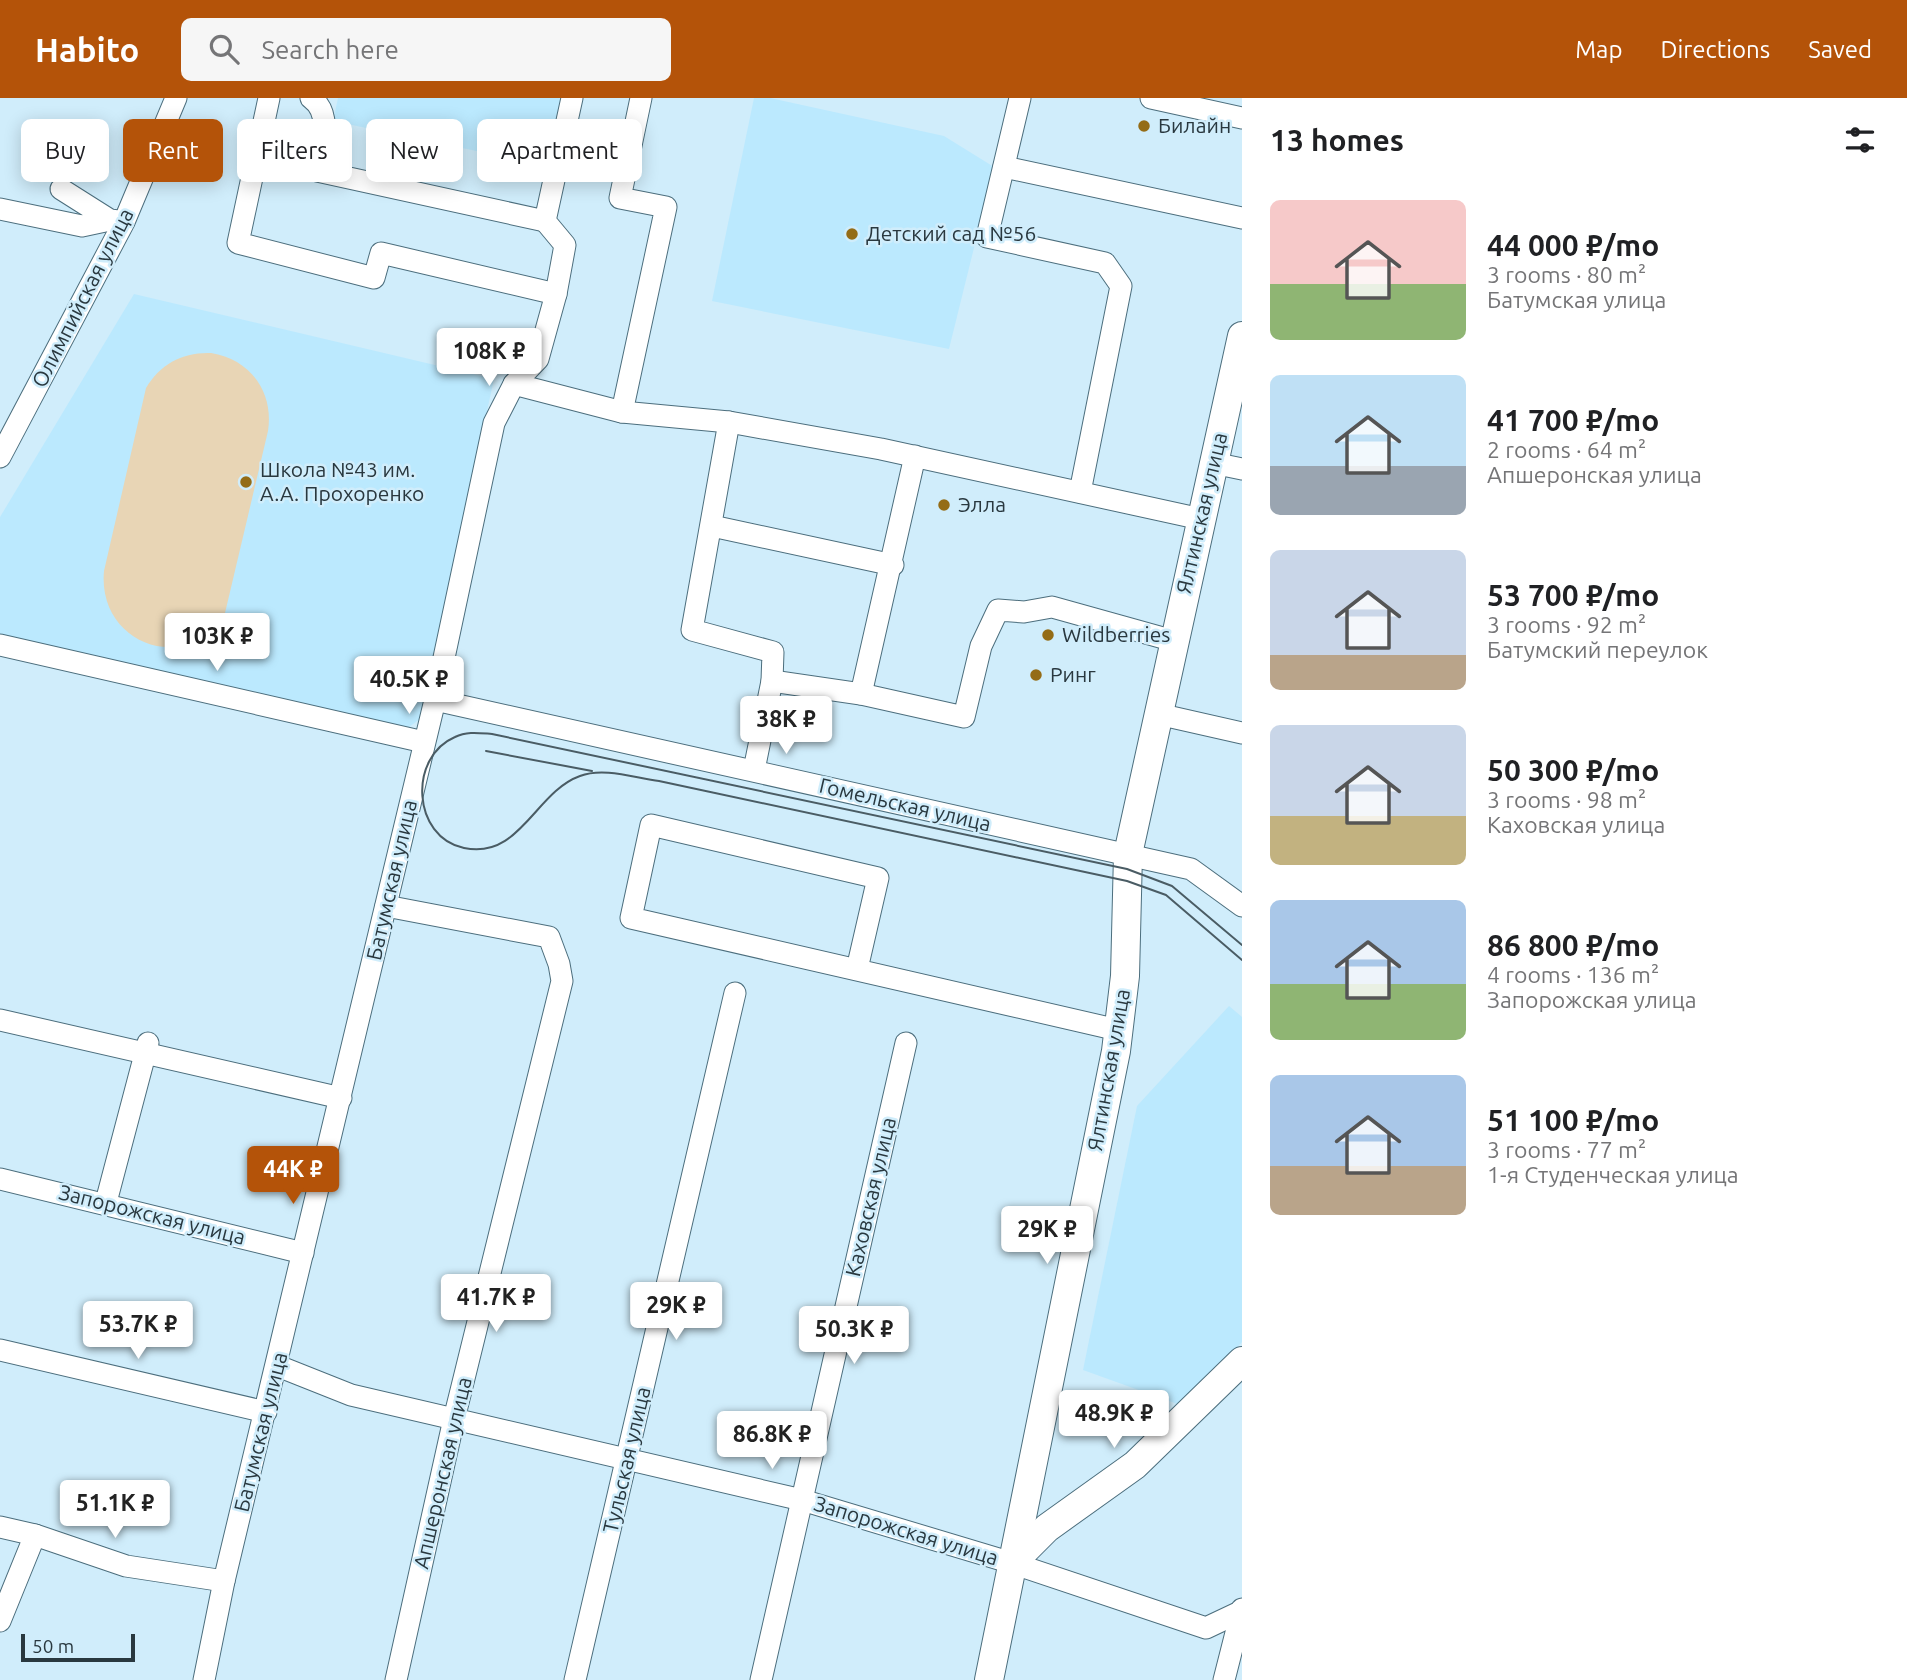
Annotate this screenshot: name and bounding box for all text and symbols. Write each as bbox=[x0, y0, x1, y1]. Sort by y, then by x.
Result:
search box bbox=[181, 18, 671, 81]
icon: search bbox=[205, 30, 243, 68]
text: Habito bbox=[35, 31, 139, 68]
text: Search here bbox=[261, 35, 399, 64]
text: Map bbox=[1575, 36, 1622, 63]
text: Directions bbox=[1660, 36, 1770, 63]
text: Saved bbox=[1808, 36, 1872, 63]
place label: Билайн bbox=[1158, 113, 1231, 137]
marker: Билайн bbox=[1136, 118, 1152, 134]
chip: Buy bbox=[21, 119, 109, 182]
chip: Rent bbox=[123, 119, 223, 182]
chip: Filters bbox=[237, 119, 352, 182]
chip: New bbox=[366, 119, 463, 182]
chip: Apartment bbox=[477, 119, 642, 182]
icon: filters bbox=[1841, 121, 1879, 159]
text: 13 homes bbox=[1270, 123, 1404, 157]
street label: Олимпийская улица bbox=[27, 204, 138, 391]
place label: Детский сад №56 bbox=[866, 221, 1036, 245]
marker: Детский сад №56 bbox=[844, 226, 860, 242]
icon: home bbox=[1326, 228, 1410, 312]
text: 44 000 ₽/mo bbox=[1487, 228, 1659, 262]
text: 3 rooms · 80 m² bbox=[1487, 262, 1646, 287]
text: Батумская улица bbox=[1487, 287, 1666, 312]
pin: 108K ₽ bbox=[432, 328, 546, 388]
text: 108K ₽ bbox=[453, 338, 525, 363]
icon: home bbox=[1326, 403, 1410, 487]
text: 41 700 ₽/mo bbox=[1487, 403, 1659, 437]
street label: Ялтинская улица bbox=[1171, 430, 1231, 596]
text: 2 rooms · 64 m² bbox=[1487, 437, 1646, 462]
place label: Школа №43 им. А.А. Прохоренко bbox=[260, 457, 424, 505]
text: Апшеронская улица bbox=[1487, 462, 1702, 487]
marker: Школа №43 им. А.А. Прохоренко bbox=[238, 474, 254, 490]
place label: Элла bbox=[958, 492, 1006, 516]
marker: Элла bbox=[936, 497, 952, 513]
icon: home bbox=[1326, 578, 1410, 662]
text: 53 700 ₽/mo bbox=[1487, 578, 1659, 612]
text: 3 rooms · 92 m² bbox=[1487, 612, 1646, 637]
pin: 103K ₽ bbox=[160, 614, 274, 673]
place label: Wildberries bbox=[1062, 622, 1170, 646]
text: 103K ₽ bbox=[181, 623, 253, 648]
marker: Wildberries bbox=[1040, 627, 1056, 643]
text: Батумский переулок bbox=[1487, 637, 1708, 662]
pin: 40.5K ₽ bbox=[344, 656, 474, 716]
place label: Ринг bbox=[1050, 662, 1096, 686]
text: 40.5K ₽ bbox=[370, 666, 448, 691]
marker: Ринг bbox=[1028, 667, 1044, 683]
pin: 38K ₽ bbox=[737, 696, 835, 756]
text: 38K ₽ bbox=[756, 706, 816, 731]
icon: home bbox=[1326, 753, 1410, 837]
text: 50 300 ₽/mo bbox=[1487, 753, 1659, 787]
street label: Гомельская улица bbox=[817, 773, 993, 835]
text: 3 rooms · 98 m² bbox=[1487, 787, 1646, 812]
street label: Батумская улица bbox=[361, 797, 421, 962]
text: Каховская улица bbox=[1487, 812, 1665, 837]
icon: home bbox=[1326, 928, 1410, 1012]
text: 86 800 ₽/mo bbox=[1487, 928, 1659, 962]
text: 4 rooms · 136 m² bbox=[1487, 962, 1659, 987]
street label: Ялтинская улица bbox=[1082, 987, 1134, 1153]
text: Запорожская улица bbox=[1487, 987, 1697, 1012]
icon: home bbox=[1326, 1103, 1410, 1187]
text: 51 100 ₽/mo bbox=[1487, 1103, 1659, 1137]
street label: Каховская улица bbox=[840, 1115, 900, 1279]
text: 3 rooms · 77 m² bbox=[1487, 1137, 1646, 1162]
pin: 44K ₽ bbox=[244, 1146, 342, 1206]
text: 44K ₽ bbox=[263, 1156, 323, 1181]
text: 1-я Студенческая улица bbox=[1487, 1162, 1739, 1187]
street label: Запорожская улица bbox=[56, 1179, 248, 1249]
pin: 29K ₽ bbox=[998, 1206, 1096, 1266]
text: 29K ₽ bbox=[1017, 1216, 1077, 1241]
pin: 41.7K ₽ bbox=[431, 1274, 561, 1334]
pin: 29K ₽ bbox=[627, 1282, 725, 1342]
text: 41.7K ₽ bbox=[457, 1284, 535, 1309]
text: 29K ₽ bbox=[646, 1292, 706, 1317]
pin: 53.7K ₽ bbox=[73, 1302, 203, 1361]
pin: 50.3K ₽ bbox=[789, 1306, 919, 1366]
text: 53.7K ₽ bbox=[99, 1311, 177, 1336]
text: 50.3K ₽ bbox=[815, 1316, 893, 1341]
street label: Батумская улица bbox=[229, 1349, 291, 1514]
street label: Апшеронская улица bbox=[408, 1375, 476, 1571]
street label: Тульская улица bbox=[598, 1384, 655, 1535]
pin: 48.9K ₽ bbox=[1049, 1390, 1179, 1450]
text: 48.9K ₽ bbox=[1075, 1400, 1153, 1425]
pin: 86.8K ₽ bbox=[707, 1412, 837, 1471]
text: 86.8K ₽ bbox=[733, 1421, 811, 1446]
pin: 51.1K ₽ bbox=[50, 1480, 180, 1540]
text: 51.1K ₽ bbox=[76, 1490, 154, 1515]
street label: Запорожская улица bbox=[811, 1491, 1001, 1570]
scale bar bbox=[21, 1631, 135, 1663]
text: 50 m bbox=[32, 1635, 74, 1657]

